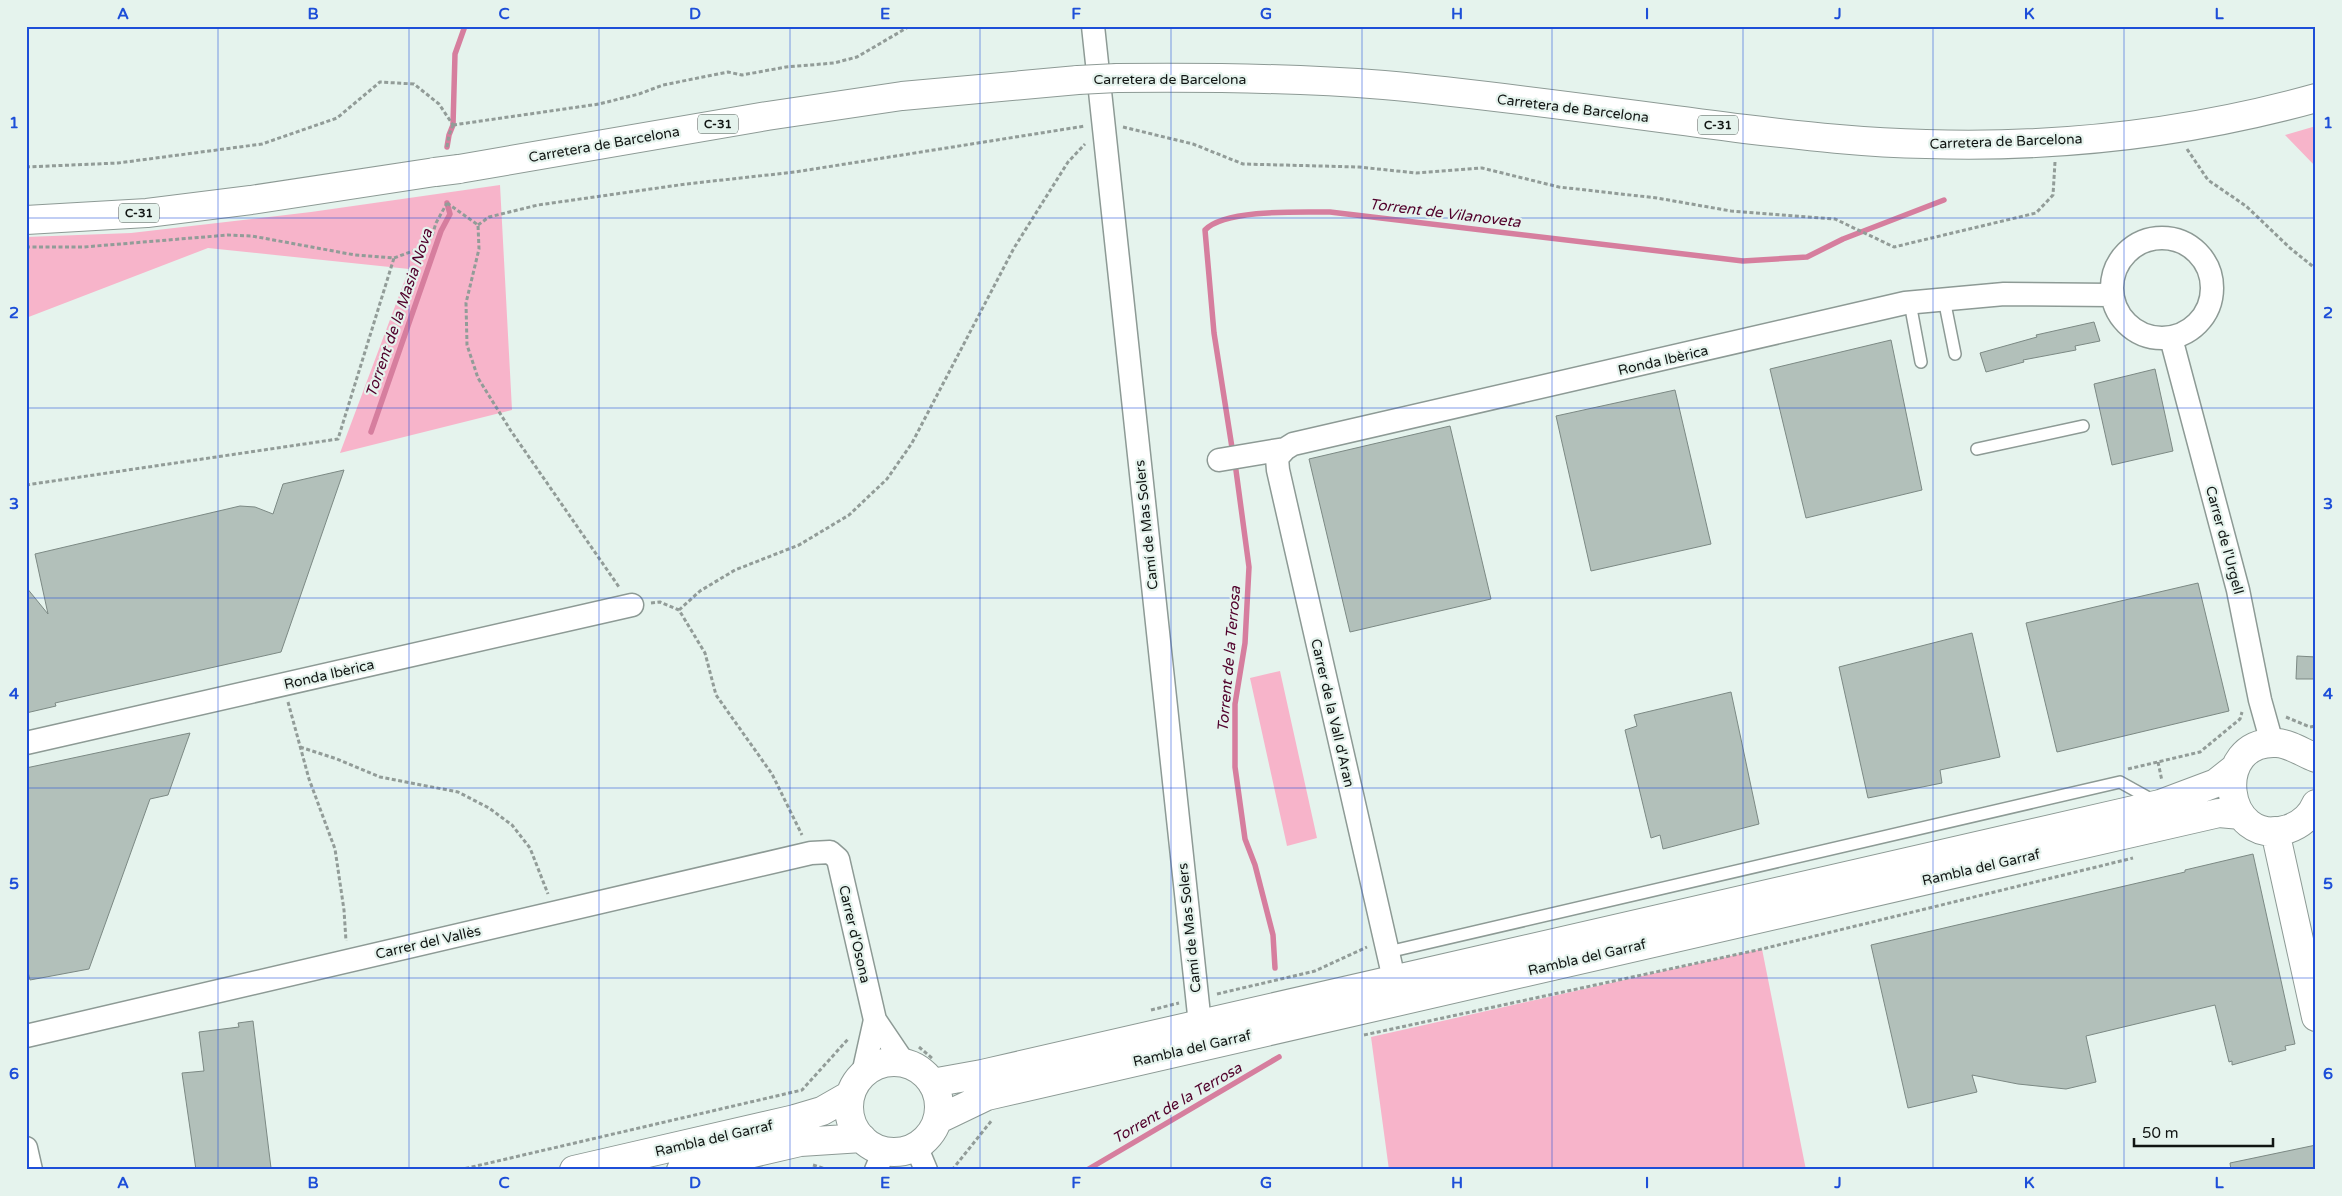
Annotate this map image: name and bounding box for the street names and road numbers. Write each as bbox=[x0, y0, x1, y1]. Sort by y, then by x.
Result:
street label: Carretera de Barcelona bbox=[1094, 71, 1246, 88]
street label: Carretera de Barcelona bbox=[1496, 91, 1650, 126]
road number: C-31 bbox=[698, 115, 738, 134]
road number: C-31 bbox=[1698, 116, 1738, 134]
street label: Carretera de Barcelona bbox=[527, 123, 681, 166]
street label: Carretera de Barcelona bbox=[1929, 130, 2083, 153]
road number: C-31 bbox=[119, 204, 159, 222]
street label: Ronda Ibèrica bbox=[1616, 342, 1710, 379]
street label: Camí de Mas Solers bbox=[1131, 459, 1162, 591]
street label: Carrer de l'Urgell bbox=[2202, 484, 2247, 596]
street label: Carrer de la Vall d'Aran bbox=[1307, 637, 1358, 789]
street label: Ronda Ibèrica bbox=[282, 656, 376, 693]
street label: Rambla del Garraf bbox=[1920, 845, 2042, 889]
street label: Camí de Mas Solers bbox=[1174, 862, 1205, 994]
street label: Carrer d'Osona bbox=[835, 884, 874, 985]
street label: Carrer del Vallès bbox=[374, 922, 483, 963]
street label: Rambla del Garraf bbox=[1526, 935, 1648, 979]
street label: Rambla del Garraf bbox=[1131, 1026, 1253, 1070]
street label: Rambla del Garraf bbox=[653, 1116, 775, 1160]

